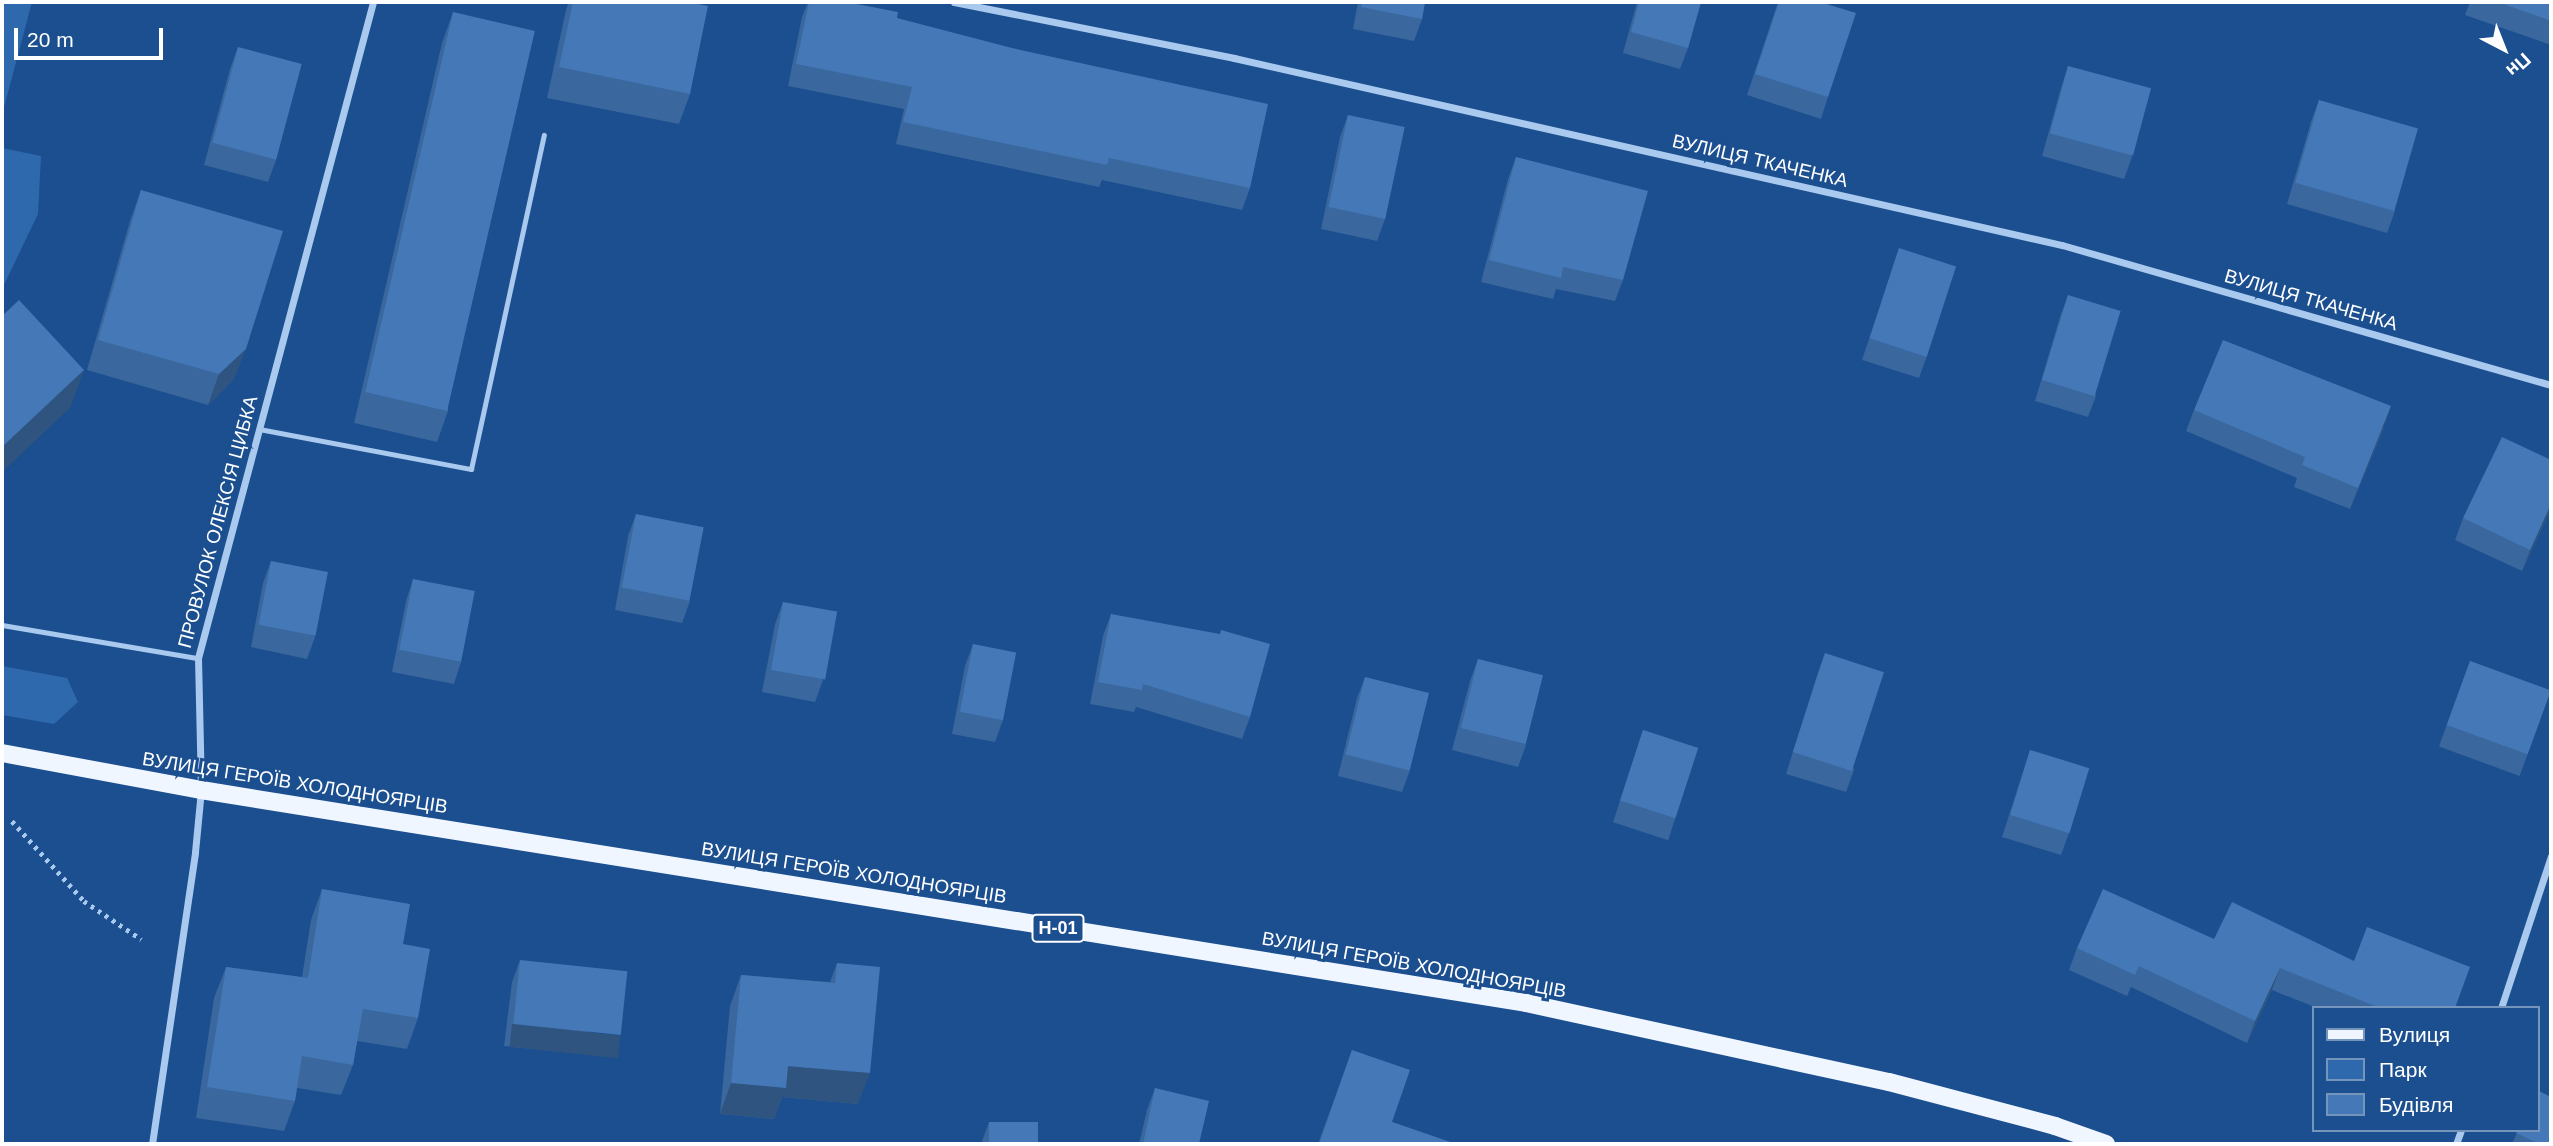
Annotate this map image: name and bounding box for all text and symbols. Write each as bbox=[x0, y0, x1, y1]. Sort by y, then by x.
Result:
scale bar bbox=[18, 14, 166, 58]
north arrow bbox=[2469, 14, 2539, 84]
text: 20 m bbox=[27, 28, 74, 51]
text: Пн bbox=[2502, 49, 2535, 81]
street label: ВУЛИЦЯ ТКАЧЕНКА bbox=[1670, 130, 1850, 192]
street label: ВУЛИЦЯ ТКАЧЕНКА bbox=[2222, 264, 2400, 336]
street label: ПРОВУЛОК ОЛЕКСІЯ ЦИБКА bbox=[173, 393, 263, 651]
street label: ВУЛИЦЯ ГЕРОЇВ ХОЛОДНОЯРЦІВ bbox=[141, 748, 449, 818]
street label: ВУЛИЦЯ ГЕРОЇВ ХОЛОДНОЯРЦІВ bbox=[700, 838, 1008, 908]
road number: Н-01 bbox=[1030, 914, 1086, 943]
street label: ВУЛИЦЯ ГЕРОЇВ ХОЛОДНОЯРЦІВ bbox=[1260, 927, 1568, 1003]
legend bbox=[2312, 1006, 2539, 1132]
text: Вулиця bbox=[2379, 1023, 2450, 1046]
text: Парк bbox=[2379, 1058, 2427, 1081]
text: Будівля bbox=[2379, 1093, 2453, 1116]

